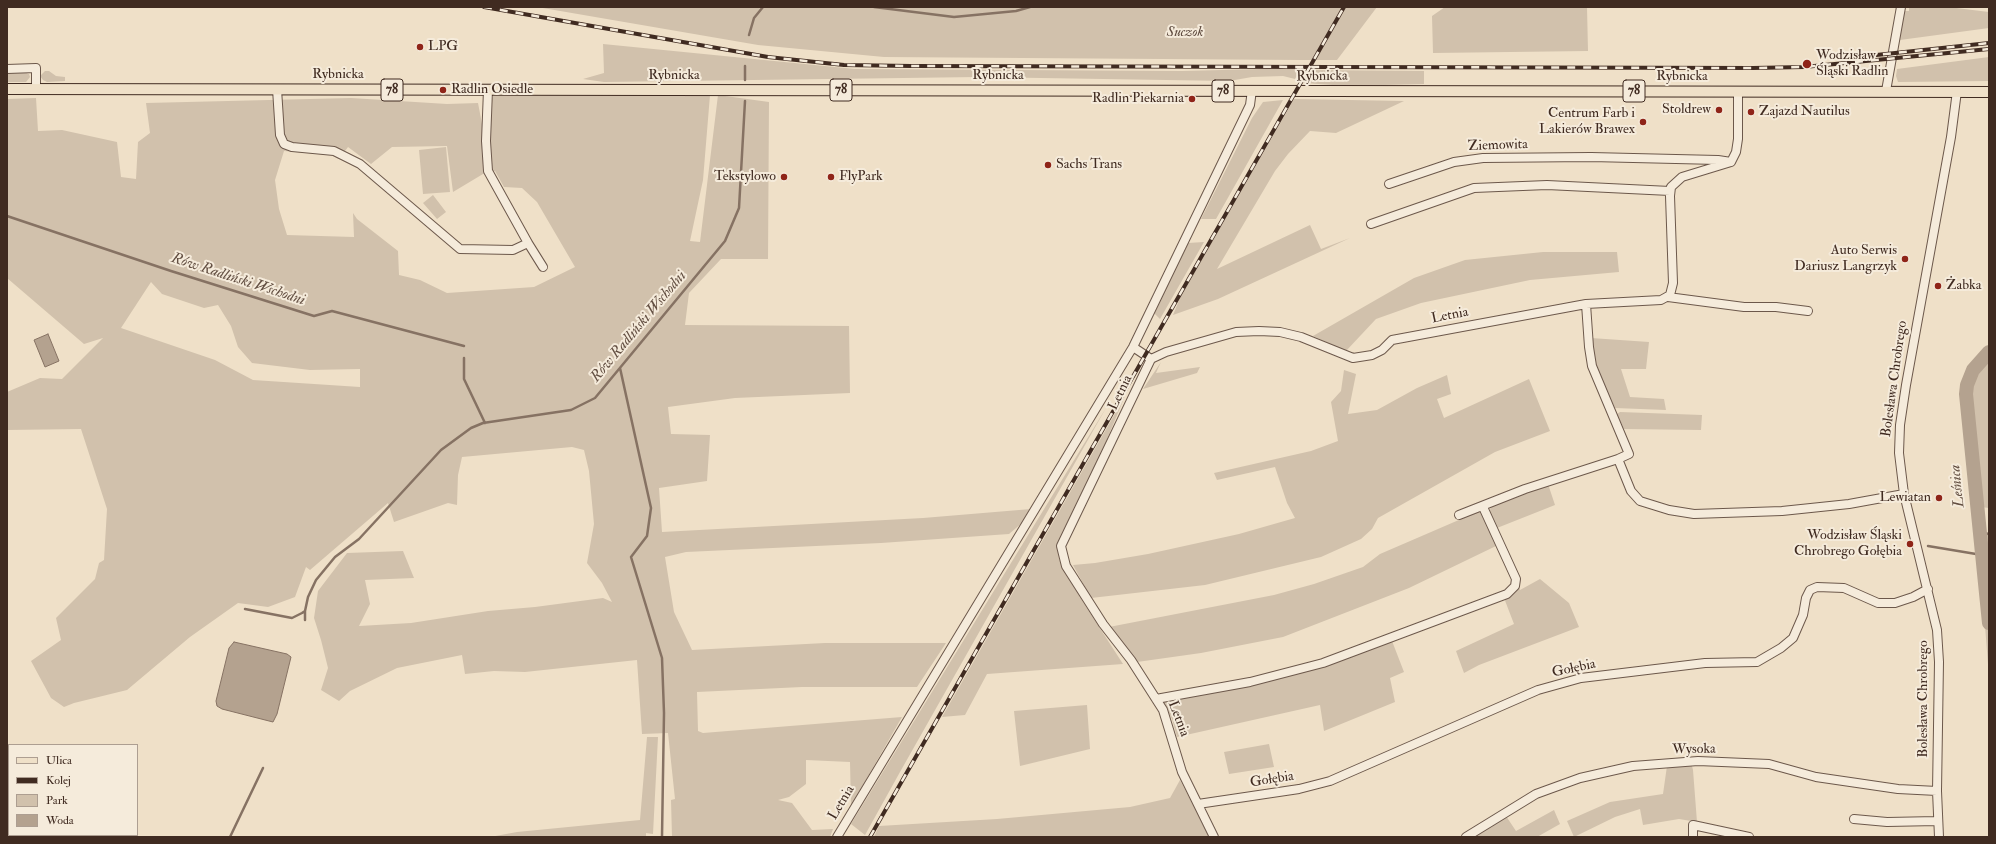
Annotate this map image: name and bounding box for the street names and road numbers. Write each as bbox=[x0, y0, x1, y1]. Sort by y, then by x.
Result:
street label: Rybnicka bbox=[312, 67, 364, 83]
street label: Rybnicka bbox=[648, 68, 700, 84]
street label: Rybnicka bbox=[972, 68, 1024, 84]
street label: Rybnicka bbox=[1296, 68, 1348, 86]
street label: Rybnicka bbox=[1656, 69, 1708, 85]
road number: 78 bbox=[381, 79, 403, 101]
road number: 78 bbox=[830, 79, 852, 101]
road number: 78 bbox=[1212, 80, 1234, 102]
road number: 78 bbox=[1623, 80, 1645, 102]
street label: Ziemowita bbox=[1468, 137, 1528, 155]
street label: Letnia bbox=[1430, 304, 1470, 328]
street label: Bolesława Chrobrego bbox=[1879, 320, 1911, 438]
street label: Letnia bbox=[1105, 373, 1137, 413]
street label: Bolesława Chrobrego bbox=[1916, 640, 1932, 758]
street label: Gołębia bbox=[1551, 656, 1597, 682]
street label: Letnia bbox=[1163, 699, 1193, 739]
street label: Wysoka bbox=[1672, 741, 1716, 759]
street label: Gołębia bbox=[1249, 768, 1295, 792]
street label: Letnia bbox=[825, 783, 859, 823]

